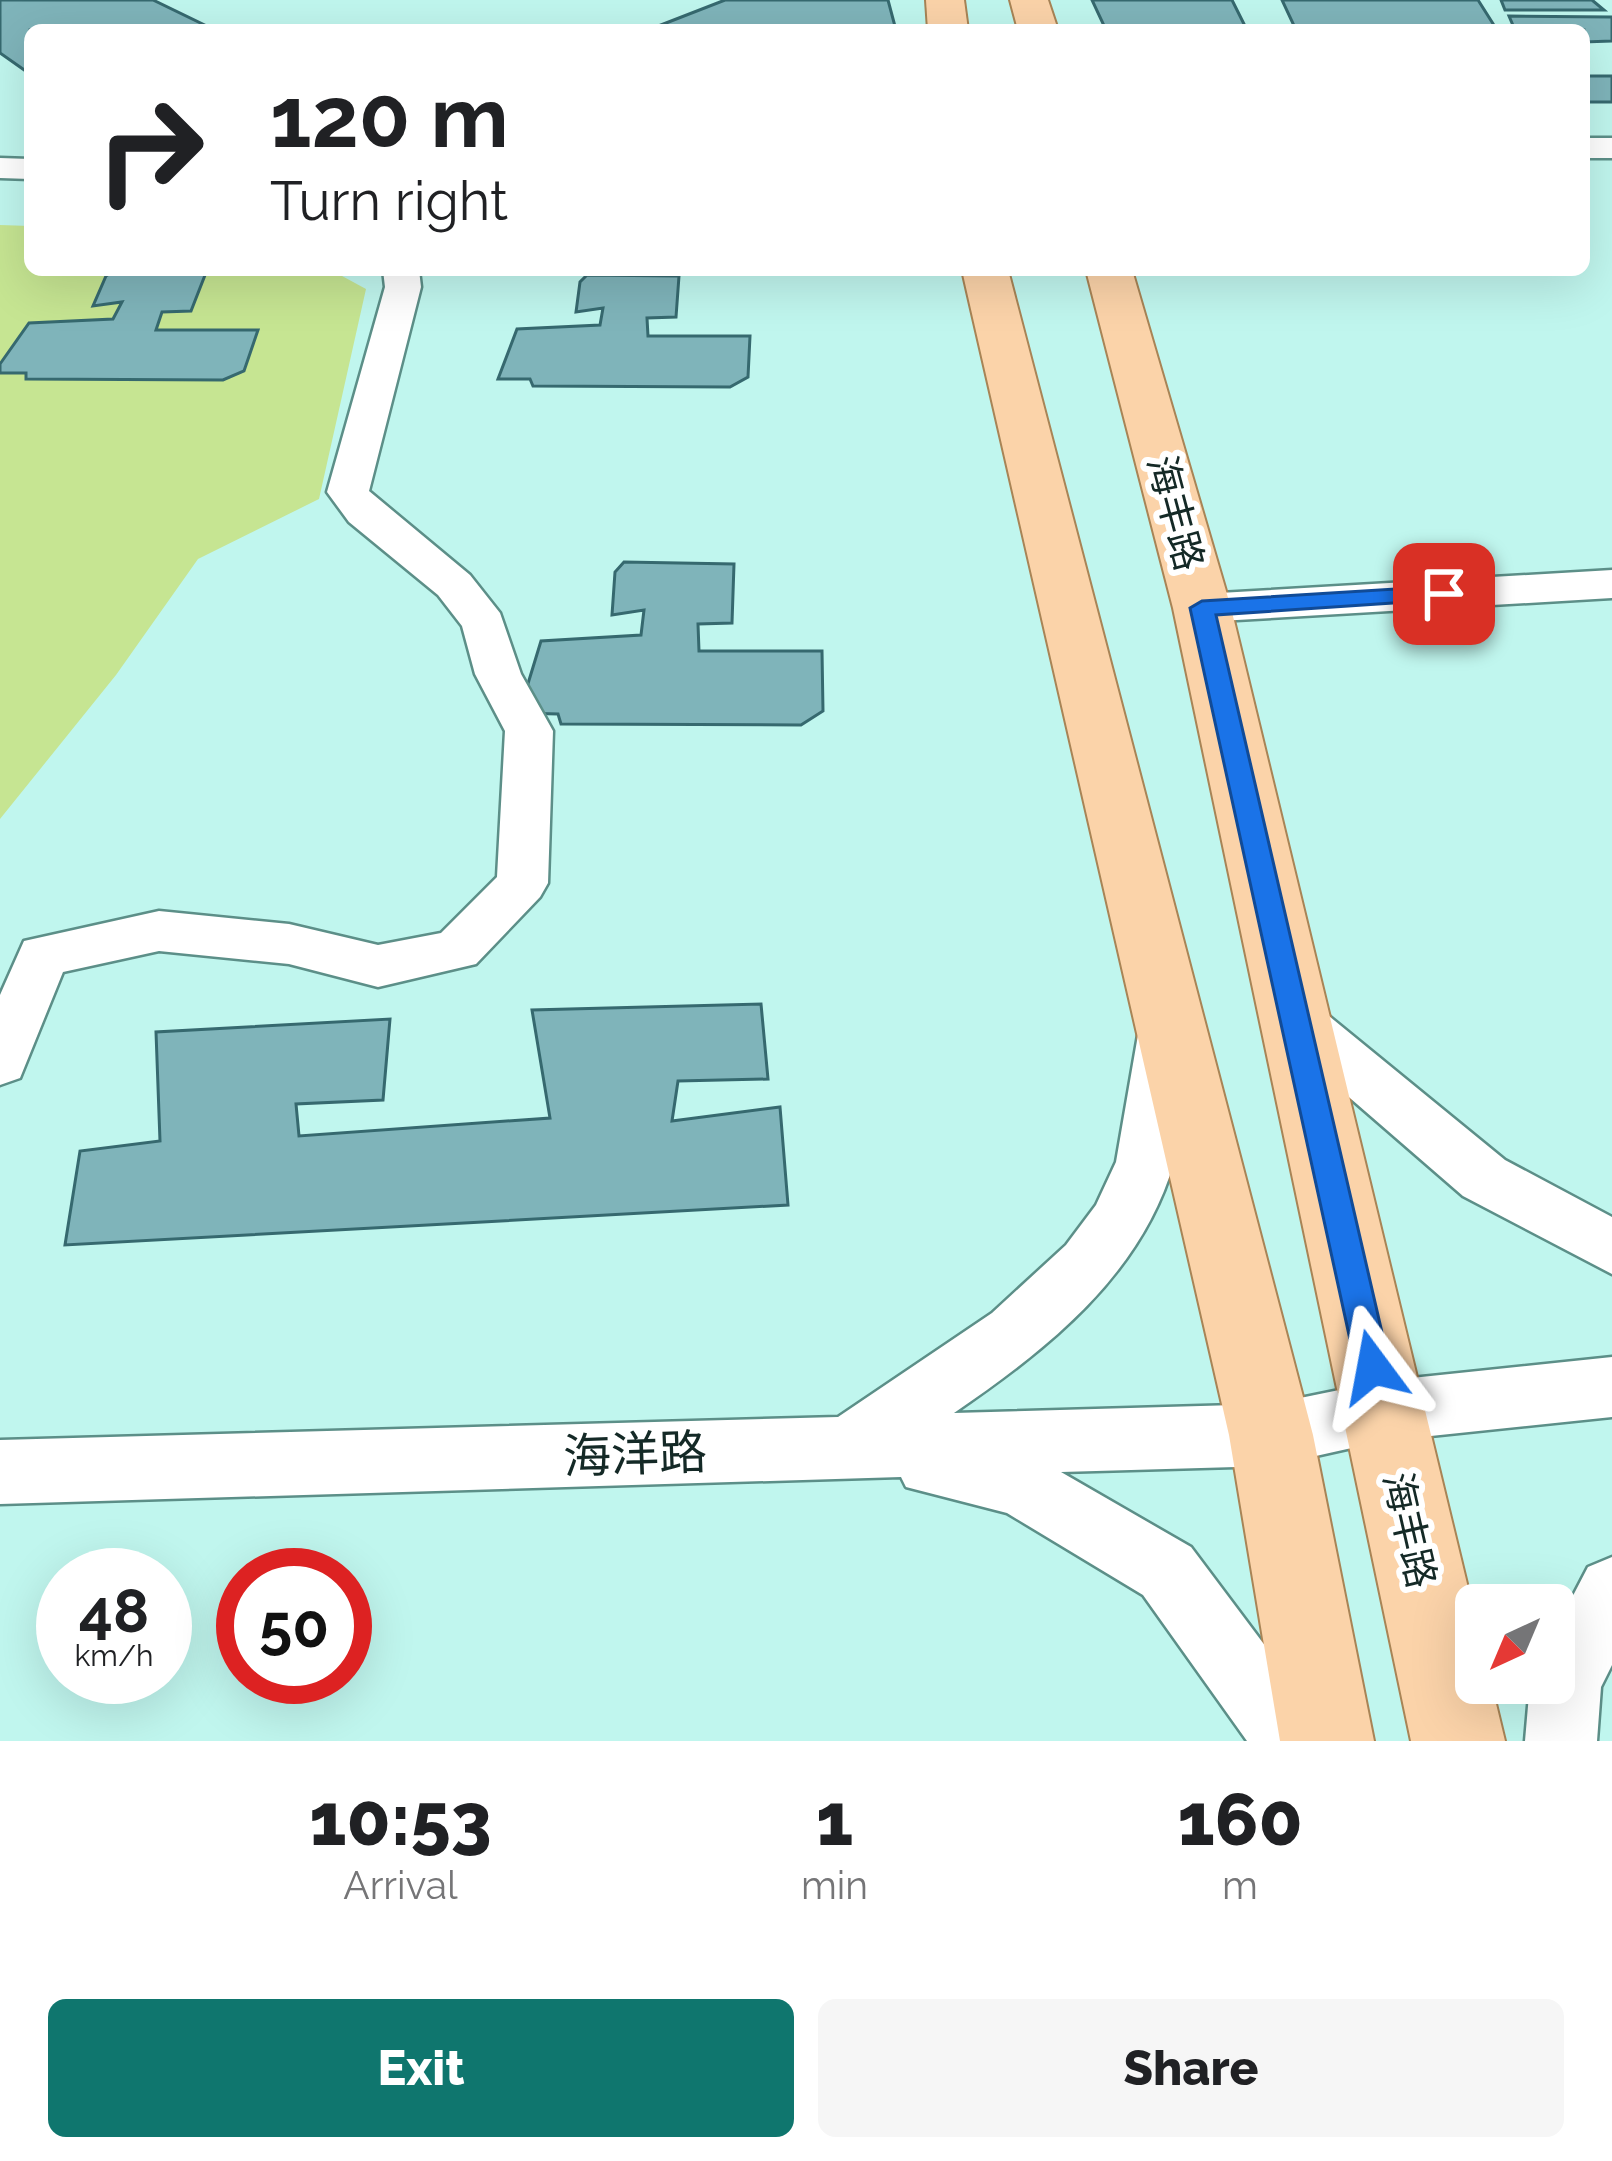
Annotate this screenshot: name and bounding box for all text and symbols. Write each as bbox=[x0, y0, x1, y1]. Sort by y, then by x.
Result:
text: 120 m bbox=[270, 68, 509, 167]
icon: right bbox=[72, 72, 228, 228]
text: Turn right bbox=[270, 169, 508, 233]
street label: 海丰路 bbox=[1139, 451, 1213, 575]
pin bbox=[1393, 543, 1495, 645]
icon: arrive bbox=[1411, 561, 1477, 627]
position arrow bbox=[1310, 1304, 1436, 1430]
street label: 海洋路 bbox=[562, 1424, 708, 1484]
street label: 海丰路 bbox=[1374, 1468, 1446, 1592]
speed limit sign: 50 bbox=[216, 1548, 372, 1704]
text: 48 bbox=[79, 1576, 149, 1646]
north arrow bbox=[1455, 1584, 1575, 1704]
map controls bbox=[1455, 1584, 1575, 1704]
text: km/h bbox=[74, 1638, 154, 1673]
text: 10:53 bbox=[309, 1777, 492, 1862]
text: 1 bbox=[816, 1777, 853, 1862]
text: 160 bbox=[1177, 1777, 1303, 1862]
text: Arrival bbox=[343, 1862, 458, 1908]
text: min bbox=[801, 1862, 868, 1908]
text: m bbox=[1222, 1862, 1258, 1908]
button: Exit bbox=[48, 1999, 794, 2137]
button: Share bbox=[818, 1999, 1564, 2137]

